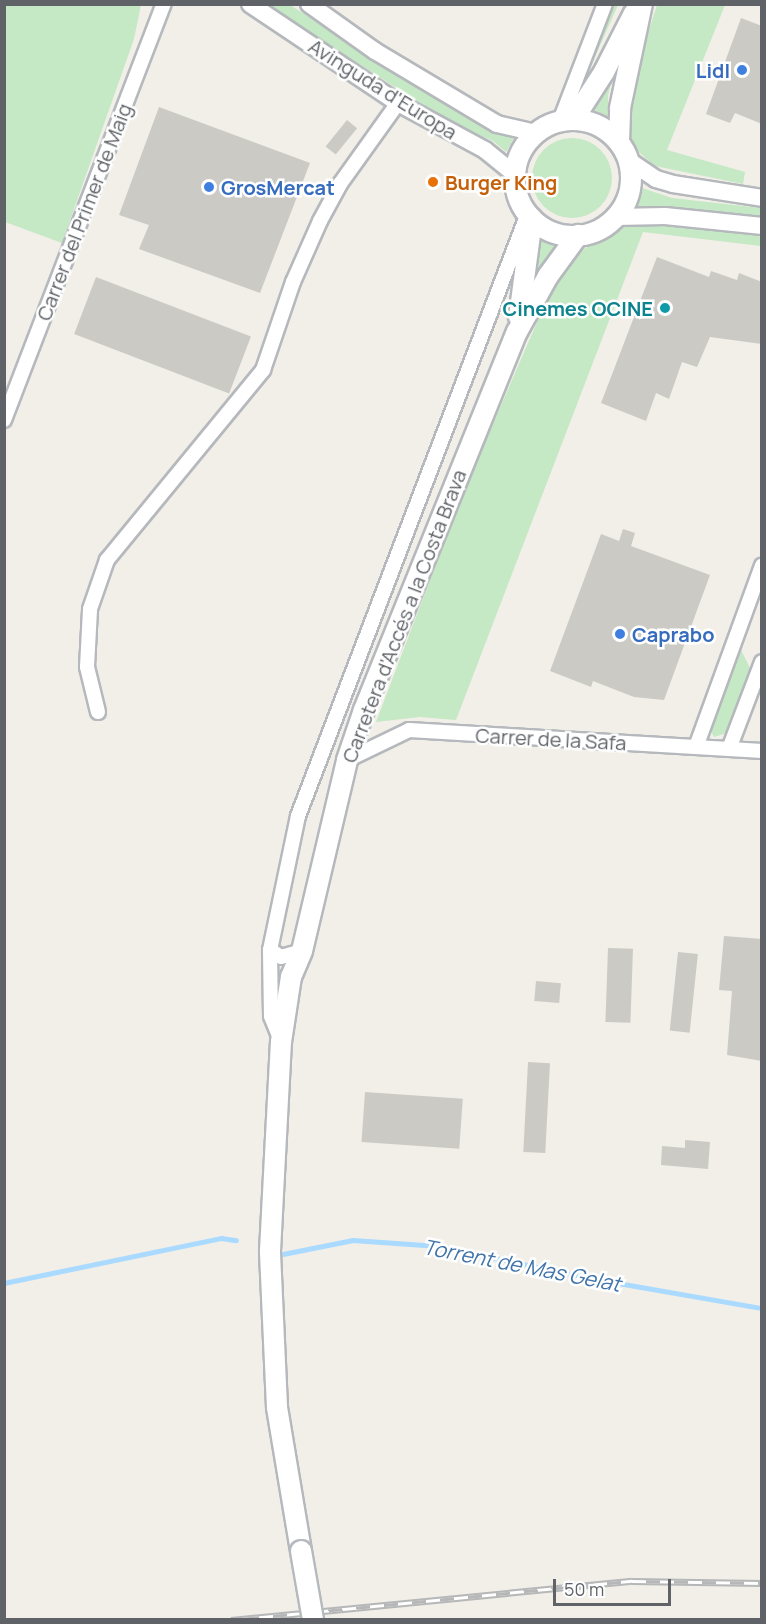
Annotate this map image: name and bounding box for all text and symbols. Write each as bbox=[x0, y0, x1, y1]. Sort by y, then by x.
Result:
street label: Avinguda d'Europa bbox=[304, 34, 462, 144]
place label: Lidl bbox=[696, 58, 730, 82]
marker: Lidl bbox=[735, 63, 749, 77]
street label: Carrer del Primer de Maig bbox=[31, 100, 137, 324]
place label: Burger King bbox=[445, 170, 557, 194]
place label: GrosMercat bbox=[221, 175, 335, 199]
marker: Burger King bbox=[426, 175, 440, 189]
marker: GrosMercat bbox=[202, 180, 216, 194]
place label: Cinemes OCINE bbox=[502, 296, 653, 320]
marker: Cinemes OCINE bbox=[658, 301, 672, 315]
street label: Carretera d'Accés a la Costa Brava bbox=[337, 466, 471, 766]
place label: Caprabo bbox=[632, 622, 715, 646]
marker: Caprabo bbox=[613, 627, 627, 641]
street label: Carrer de la Safa bbox=[475, 723, 627, 755]
water label: Torrent de Mas Gelat bbox=[421, 1233, 623, 1297]
scale bar bbox=[556, 1567, 674, 1605]
text: 50 m bbox=[564, 1577, 604, 1601]

